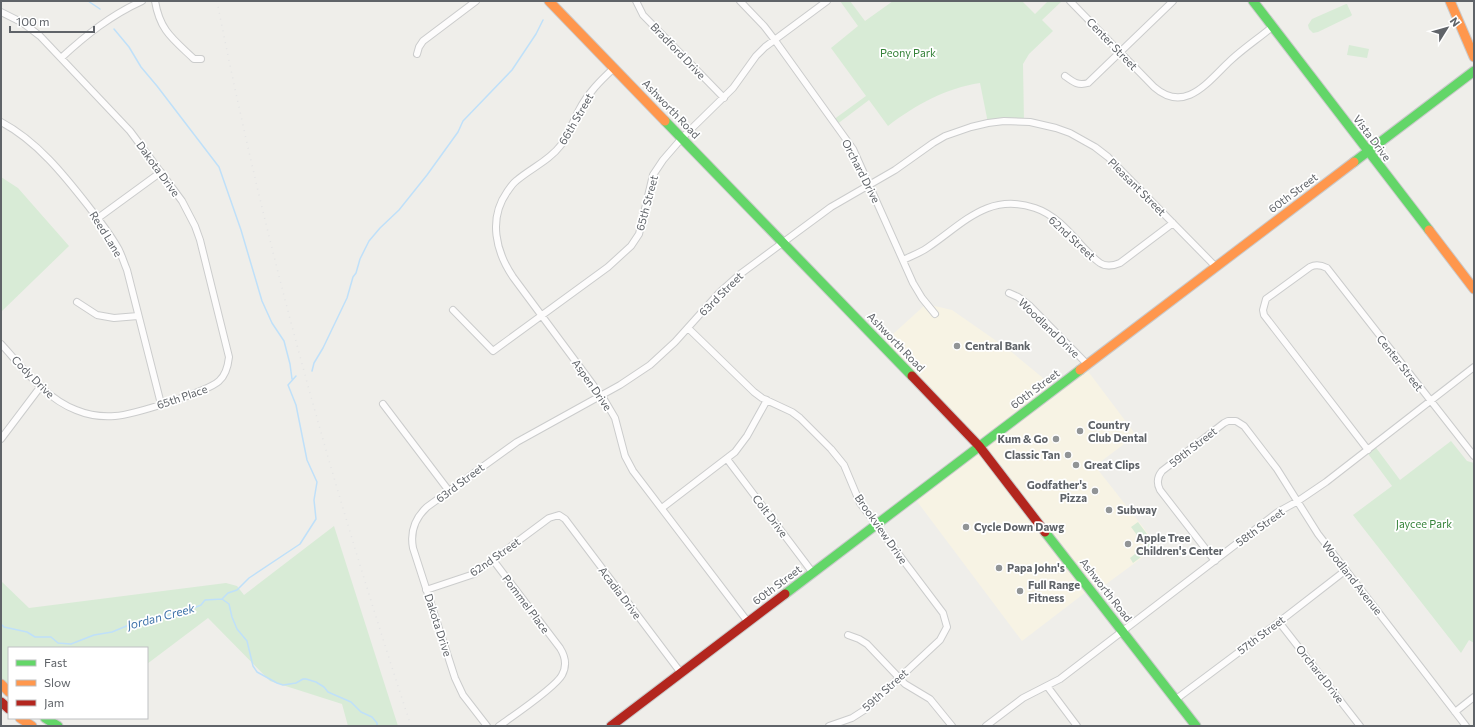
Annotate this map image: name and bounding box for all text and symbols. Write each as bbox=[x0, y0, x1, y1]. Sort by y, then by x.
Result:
scale bar bbox=[10, 8, 94, 34]
north arrow bbox=[1427, 8, 1467, 48]
text: 100 m bbox=[16, 14, 50, 28]
text: N bbox=[1448, 14, 1463, 29]
street label: Center Street bbox=[1084, 15, 1141, 73]
street label: Bradford Drive bbox=[648, 20, 709, 82]
park label: Peony Park bbox=[880, 46, 936, 59]
street label: Ashworth Road bbox=[640, 76, 703, 141]
street label: 66th Street bbox=[556, 90, 596, 147]
street label: Vista Drive bbox=[1351, 112, 1394, 163]
street label: Orchard Drive bbox=[840, 137, 883, 205]
street label: Dakota Drive bbox=[134, 139, 183, 199]
street label: Pleasant Street bbox=[1106, 155, 1169, 218]
street label: 60th Street bbox=[1266, 170, 1320, 215]
street label: 65th Street bbox=[633, 173, 660, 232]
street label: Reed Lane bbox=[87, 209, 126, 259]
street label: 62nd Street bbox=[1046, 213, 1099, 263]
street label: 63rd Street bbox=[696, 269, 746, 318]
street label: Woodland Drive bbox=[1016, 295, 1083, 360]
street label: Ashworth Road bbox=[865, 309, 928, 374]
street label: Center Street bbox=[1375, 332, 1427, 394]
place label: Central Bank bbox=[965, 339, 1031, 352]
marker: Central Bank bbox=[952, 341, 962, 351]
street label: Cody Drive bbox=[9, 353, 57, 401]
street label: Aspen Drive bbox=[570, 356, 615, 413]
street label: 60th Street bbox=[1008, 366, 1062, 411]
street label: 65th Place bbox=[155, 382, 209, 411]
place label: Country Club Dental bbox=[1088, 418, 1147, 444]
street label: 59th Street bbox=[1166, 424, 1220, 469]
marker: Country Club Dental bbox=[1075, 426, 1085, 436]
place label: Kum & Go bbox=[997, 432, 1048, 445]
marker: Kum & Go bbox=[1051, 434, 1061, 444]
place label: Classic Tan bbox=[1004, 448, 1060, 461]
marker: Classic Tan bbox=[1063, 450, 1073, 460]
place label: Great Clips bbox=[1084, 458, 1140, 471]
street label: 63rd Street bbox=[433, 460, 487, 505]
marker: Great Clips bbox=[1071, 460, 1081, 470]
place label: Godfather's Pizza bbox=[1027, 478, 1087, 504]
marker: Godfather's Pizza bbox=[1090, 486, 1100, 496]
street label: Brookview Drive bbox=[853, 491, 910, 566]
street label: Colt Drive bbox=[750, 492, 791, 540]
place label: Subway bbox=[1117, 503, 1157, 516]
street label: 58th Street bbox=[1233, 504, 1287, 549]
marker: Subway bbox=[1104, 505, 1114, 515]
park label: Jaycee Park bbox=[1396, 517, 1452, 531]
place label: Cycle Down Dawg bbox=[974, 520, 1064, 533]
marker: Cycle Down Dawg bbox=[961, 522, 971, 532]
place label: Apple Tree Children's Center bbox=[1136, 531, 1224, 557]
street label: 62nd Street bbox=[467, 534, 523, 579]
street label: Woodland Avenue bbox=[1320, 538, 1385, 617]
marker: Apple Tree Children's Center bbox=[1123, 539, 1133, 549]
street label: Ashworth Road bbox=[1078, 555, 1135, 624]
place label: Papa John's bbox=[1007, 561, 1065, 575]
street label: 60th Street bbox=[750, 562, 804, 607]
marker: Papa John's bbox=[994, 563, 1004, 573]
street label: Acadia Drive bbox=[597, 564, 644, 622]
street label: Pommel Place bbox=[500, 572, 553, 636]
place label: Full Range Fitness bbox=[1028, 578, 1080, 604]
marker: Full Range Fitness bbox=[1015, 586, 1025, 596]
street label: Dakota Drive bbox=[422, 592, 455, 658]
water label: Jordan Creek bbox=[124, 600, 197, 633]
street label: 57th Street bbox=[1234, 612, 1287, 657]
street label: Orchard Drive bbox=[1294, 642, 1347, 705]
legend bbox=[8, 647, 148, 719]
text: Fast bbox=[44, 655, 67, 669]
street label: 59th Street bbox=[859, 665, 911, 714]
text: Slow bbox=[44, 675, 71, 689]
text: Jam bbox=[44, 695, 64, 710]

